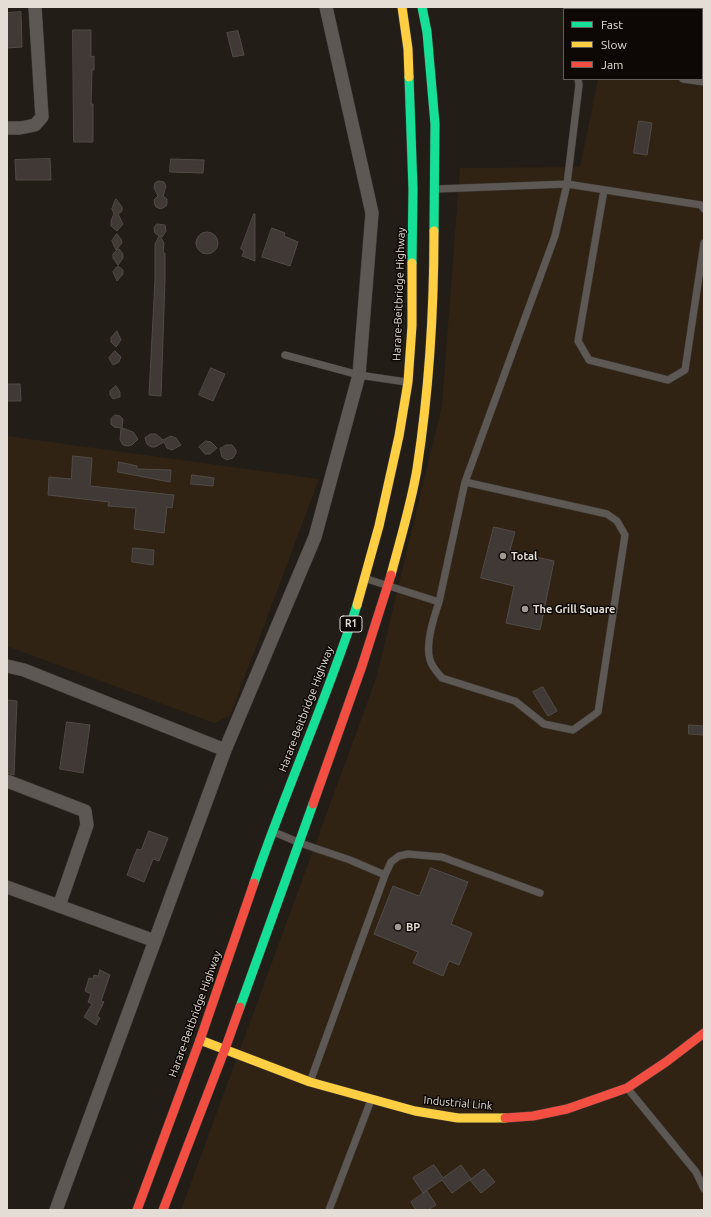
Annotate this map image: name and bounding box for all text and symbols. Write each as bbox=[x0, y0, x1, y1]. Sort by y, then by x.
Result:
legend bbox=[563, 8, 703, 80]
text: Fast bbox=[601, 18, 623, 31]
text: Slow bbox=[601, 38, 627, 51]
text: Jam bbox=[601, 58, 623, 71]
street label: Harare-Beitbridge Highway bbox=[390, 227, 408, 361]
place label: Total bbox=[511, 549, 537, 563]
marker: Total bbox=[498, 551, 508, 561]
place label: The Grill Square bbox=[533, 602, 615, 616]
marker: The Grill Square bbox=[520, 604, 530, 614]
road number: R1 bbox=[340, 616, 362, 632]
street label: Harare-Beitbridge Highway bbox=[276, 644, 336, 774]
place label: BP bbox=[406, 920, 420, 934]
marker: BP bbox=[393, 922, 403, 932]
street label: Harare-Beitbridge Highway bbox=[166, 949, 224, 1079]
street label: Industrial Link bbox=[423, 1093, 493, 1113]

